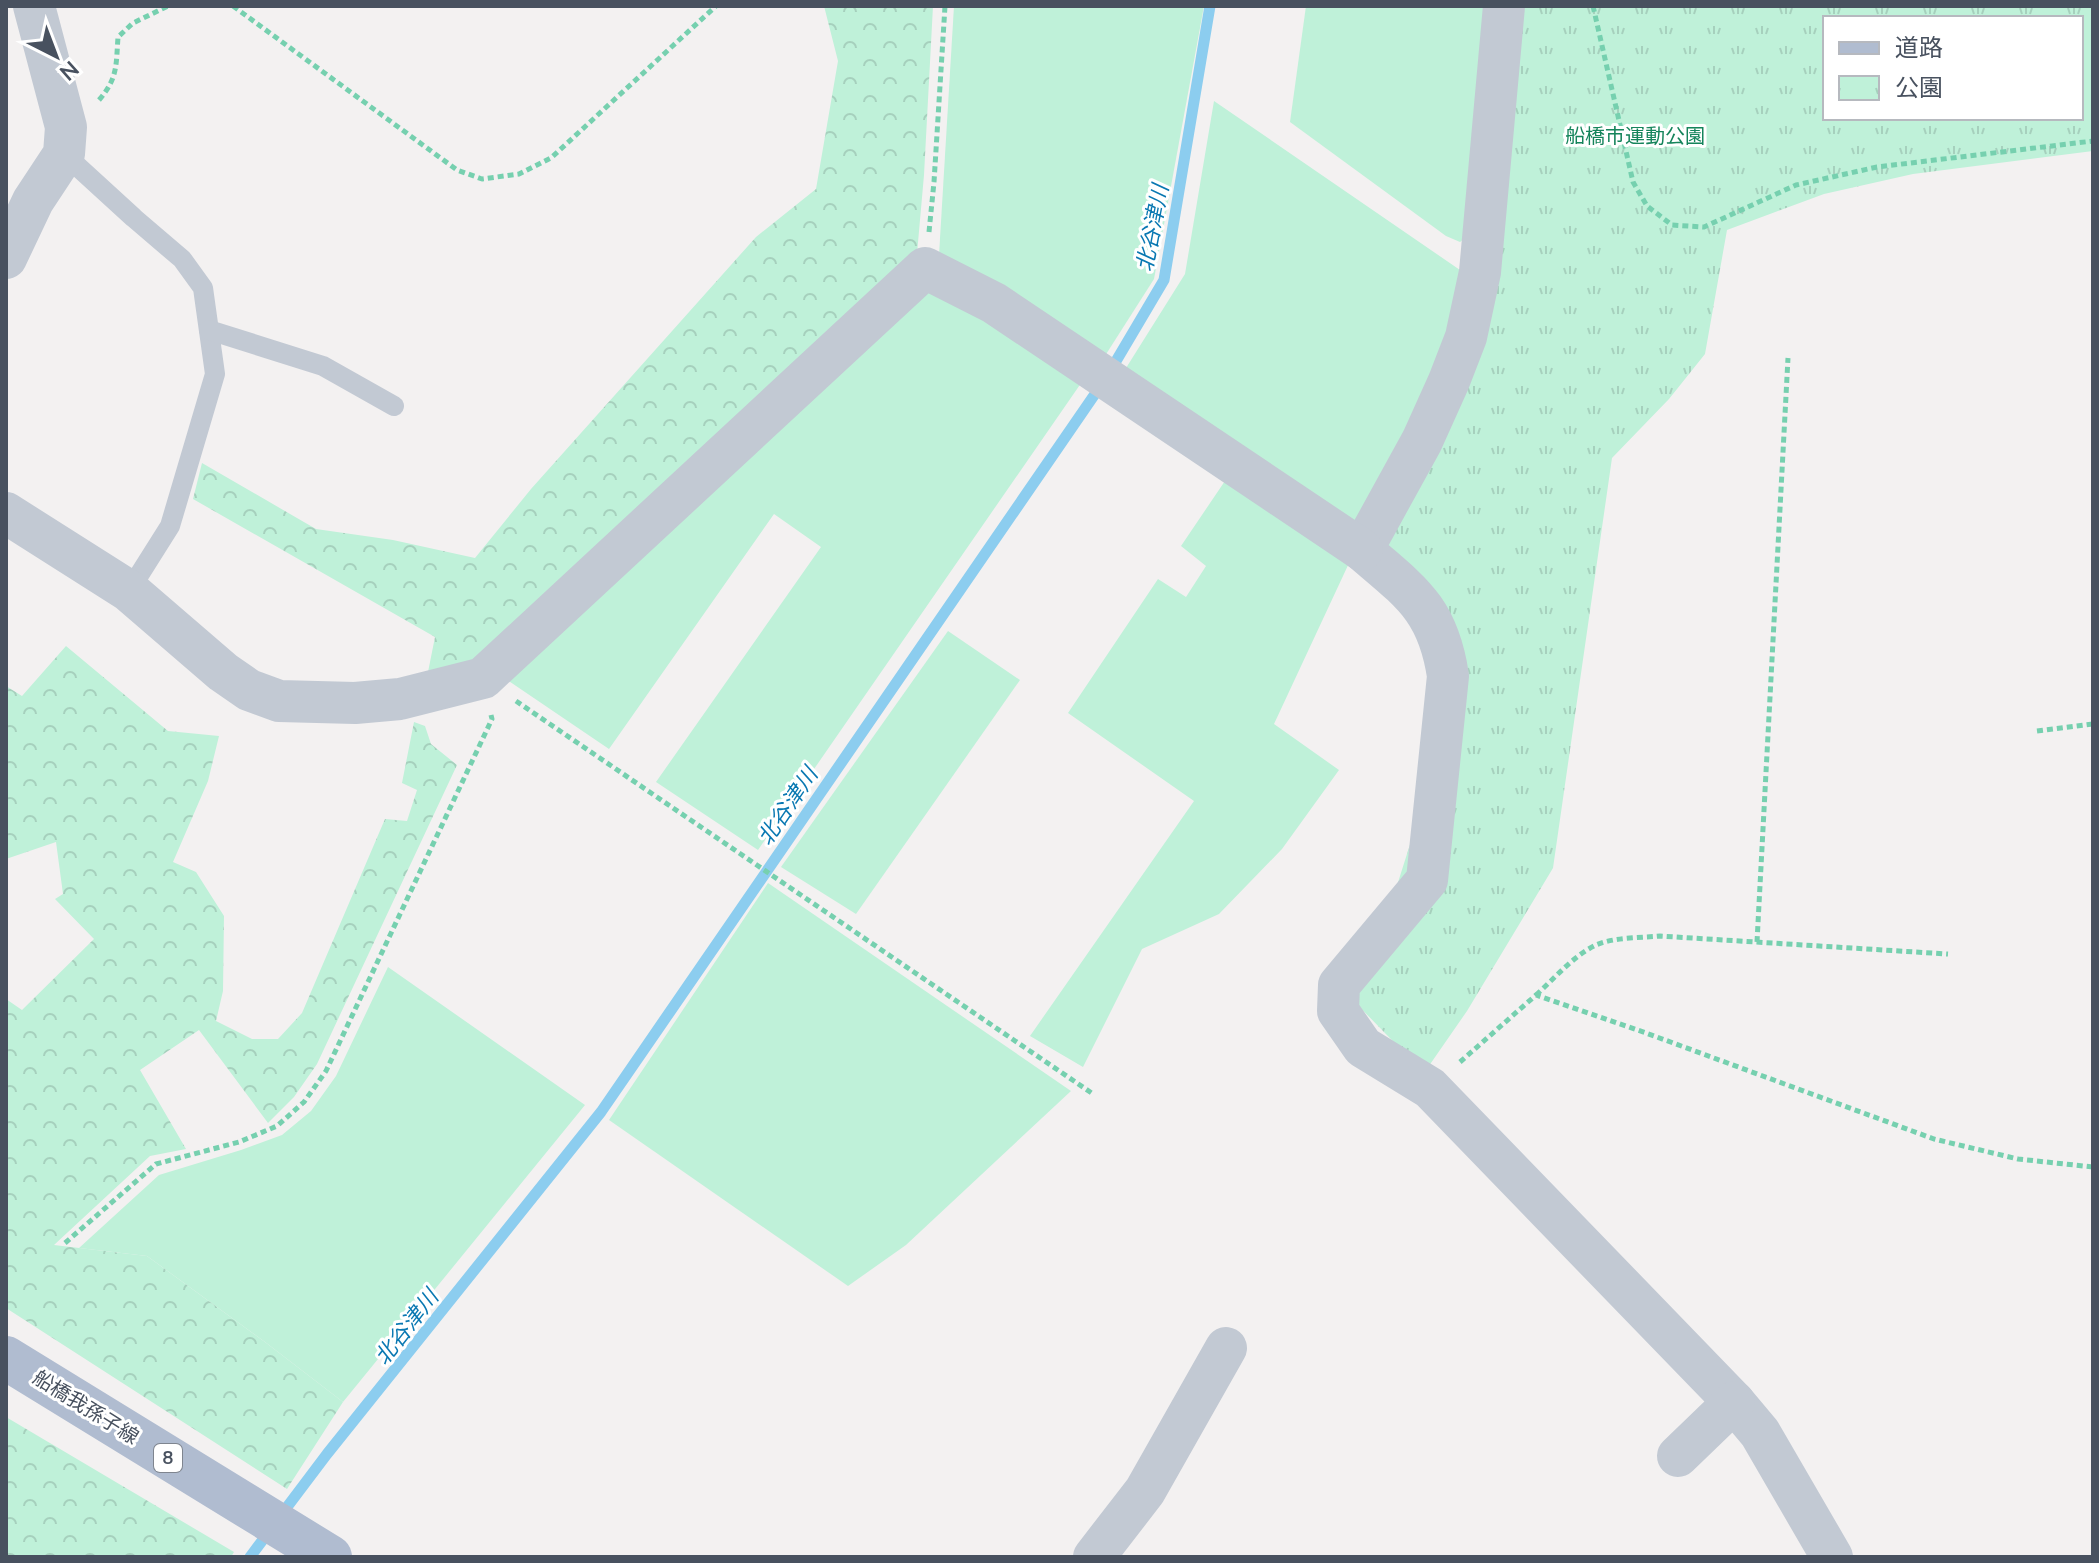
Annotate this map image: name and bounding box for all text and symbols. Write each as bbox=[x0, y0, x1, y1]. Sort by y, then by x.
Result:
north arrow bbox=[16, 16, 96, 96]
legend bbox=[1823, 16, 2083, 120]
text: 道路 bbox=[1895, 32, 1943, 64]
text: N bbox=[53, 53, 85, 87]
text: 公園 bbox=[1895, 72, 1943, 104]
park label: 船橋市運動公園 bbox=[1565, 123, 1705, 150]
water label: 北谷津川 bbox=[1130, 180, 1176, 274]
water label: 北谷津川 bbox=[751, 760, 826, 851]
water label: 北谷津川 bbox=[368, 1282, 447, 1372]
street label: 船橋我孫子線 bbox=[28, 1364, 144, 1451]
road number: 8 bbox=[154, 1444, 182, 1472]

